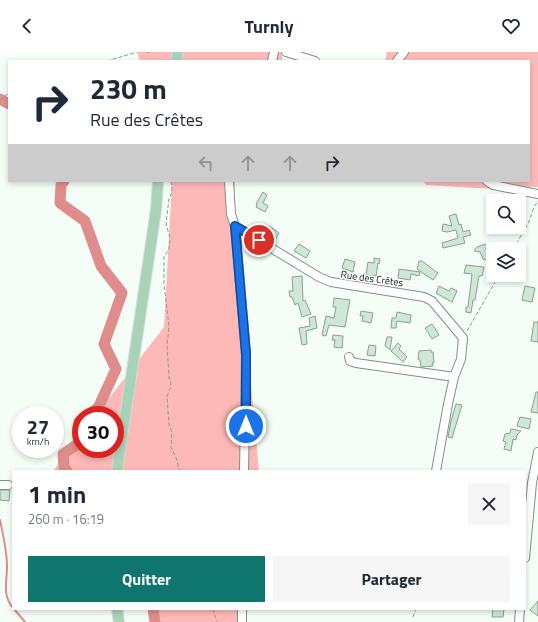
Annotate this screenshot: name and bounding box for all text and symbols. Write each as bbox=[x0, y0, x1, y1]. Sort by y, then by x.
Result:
text: Turnly bbox=[245, 13, 293, 40]
icon: back bbox=[16, 15, 38, 37]
icon: heart bbox=[500, 15, 522, 37]
text: 230 m bbox=[90, 67, 167, 110]
icon: right bbox=[24, 76, 76, 128]
text: Rue des Crêtes bbox=[90, 106, 203, 133]
icon: left bbox=[195, 152, 217, 174]
icon: ahead bbox=[237, 152, 259, 174]
icon: ahead bbox=[279, 152, 301, 174]
icon: right bbox=[321, 152, 343, 174]
map controls bbox=[486, 194, 526, 282]
button: search bbox=[486, 194, 526, 234]
pin bbox=[242, 223, 276, 257]
icon: arrive bbox=[248, 229, 270, 251]
button: layers bbox=[486, 242, 526, 282]
street label: Rue des Crêtes bbox=[340, 267, 404, 290]
position arrow bbox=[225, 405, 267, 447]
speed limit sign: 30 bbox=[72, 406, 124, 458]
text: 27 bbox=[27, 411, 49, 442]
text: km/h bbox=[27, 434, 49, 449]
text: 1 min bbox=[28, 476, 86, 512]
button: close bbox=[468, 483, 510, 525]
text: 260 m · 16:19 bbox=[28, 509, 104, 529]
button: Quitter bbox=[28, 556, 265, 602]
button: Partager bbox=[273, 556, 510, 602]

